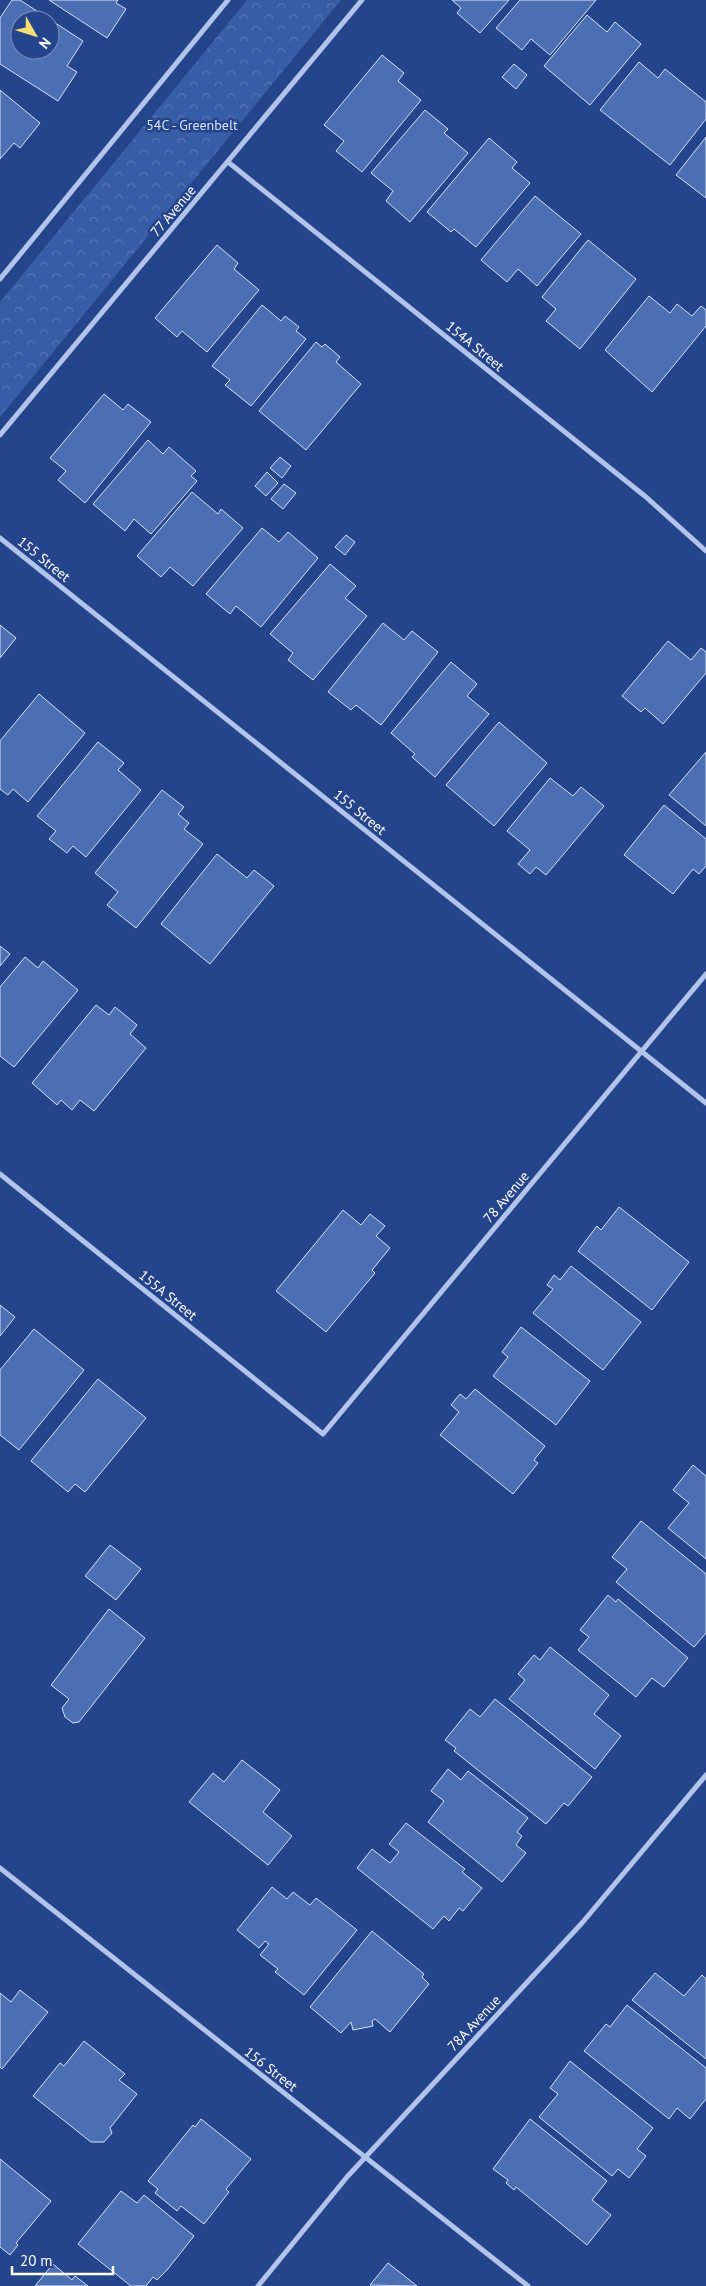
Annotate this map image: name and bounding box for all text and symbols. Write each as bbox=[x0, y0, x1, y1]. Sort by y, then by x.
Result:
north arrow bbox=[10, 10, 60, 60]
text: N bbox=[35, 34, 55, 52]
park label: 54C - Greenbelt bbox=[146, 116, 238, 134]
street label: 77 Avenue bbox=[146, 182, 200, 240]
street label: 154A Street bbox=[442, 317, 508, 375]
street label: 155 Street bbox=[14, 532, 74, 586]
street label: 155 Street bbox=[330, 785, 390, 839]
street label: 78 Avenue bbox=[479, 1167, 533, 1227]
street label: 155A Street bbox=[135, 1266, 201, 1324]
street label: 78A Avenue bbox=[444, 1991, 504, 2055]
street label: 156 Street bbox=[241, 2043, 301, 2095]
scale bar bbox=[12, 2244, 114, 2276]
text: 20 m bbox=[20, 2251, 53, 2270]

